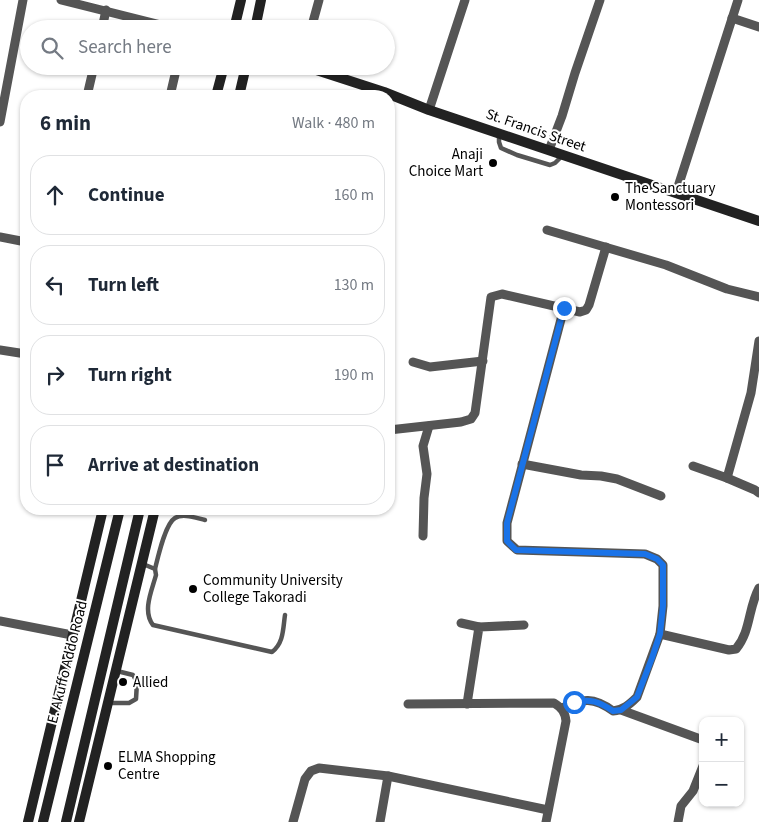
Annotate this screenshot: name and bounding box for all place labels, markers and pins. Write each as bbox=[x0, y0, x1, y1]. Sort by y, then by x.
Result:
place label: Anaji Choice Mart bbox=[409, 144, 483, 182]
marker: Anaji Choice Mart bbox=[487, 157, 499, 169]
place label: The Sanctuary Montessori bbox=[625, 178, 716, 216]
marker: The Sanctuary Montessori bbox=[609, 191, 621, 203]
place label: Community University College Takoradi bbox=[203, 570, 343, 608]
marker: Community University College Takoradi bbox=[187, 583, 199, 595]
place label: Allied bbox=[133, 672, 168, 693]
marker: Allied bbox=[117, 676, 129, 688]
place label: ELMA Shopping Centre bbox=[118, 747, 216, 785]
marker: ELMA Shopping Centre bbox=[102, 760, 114, 772]

